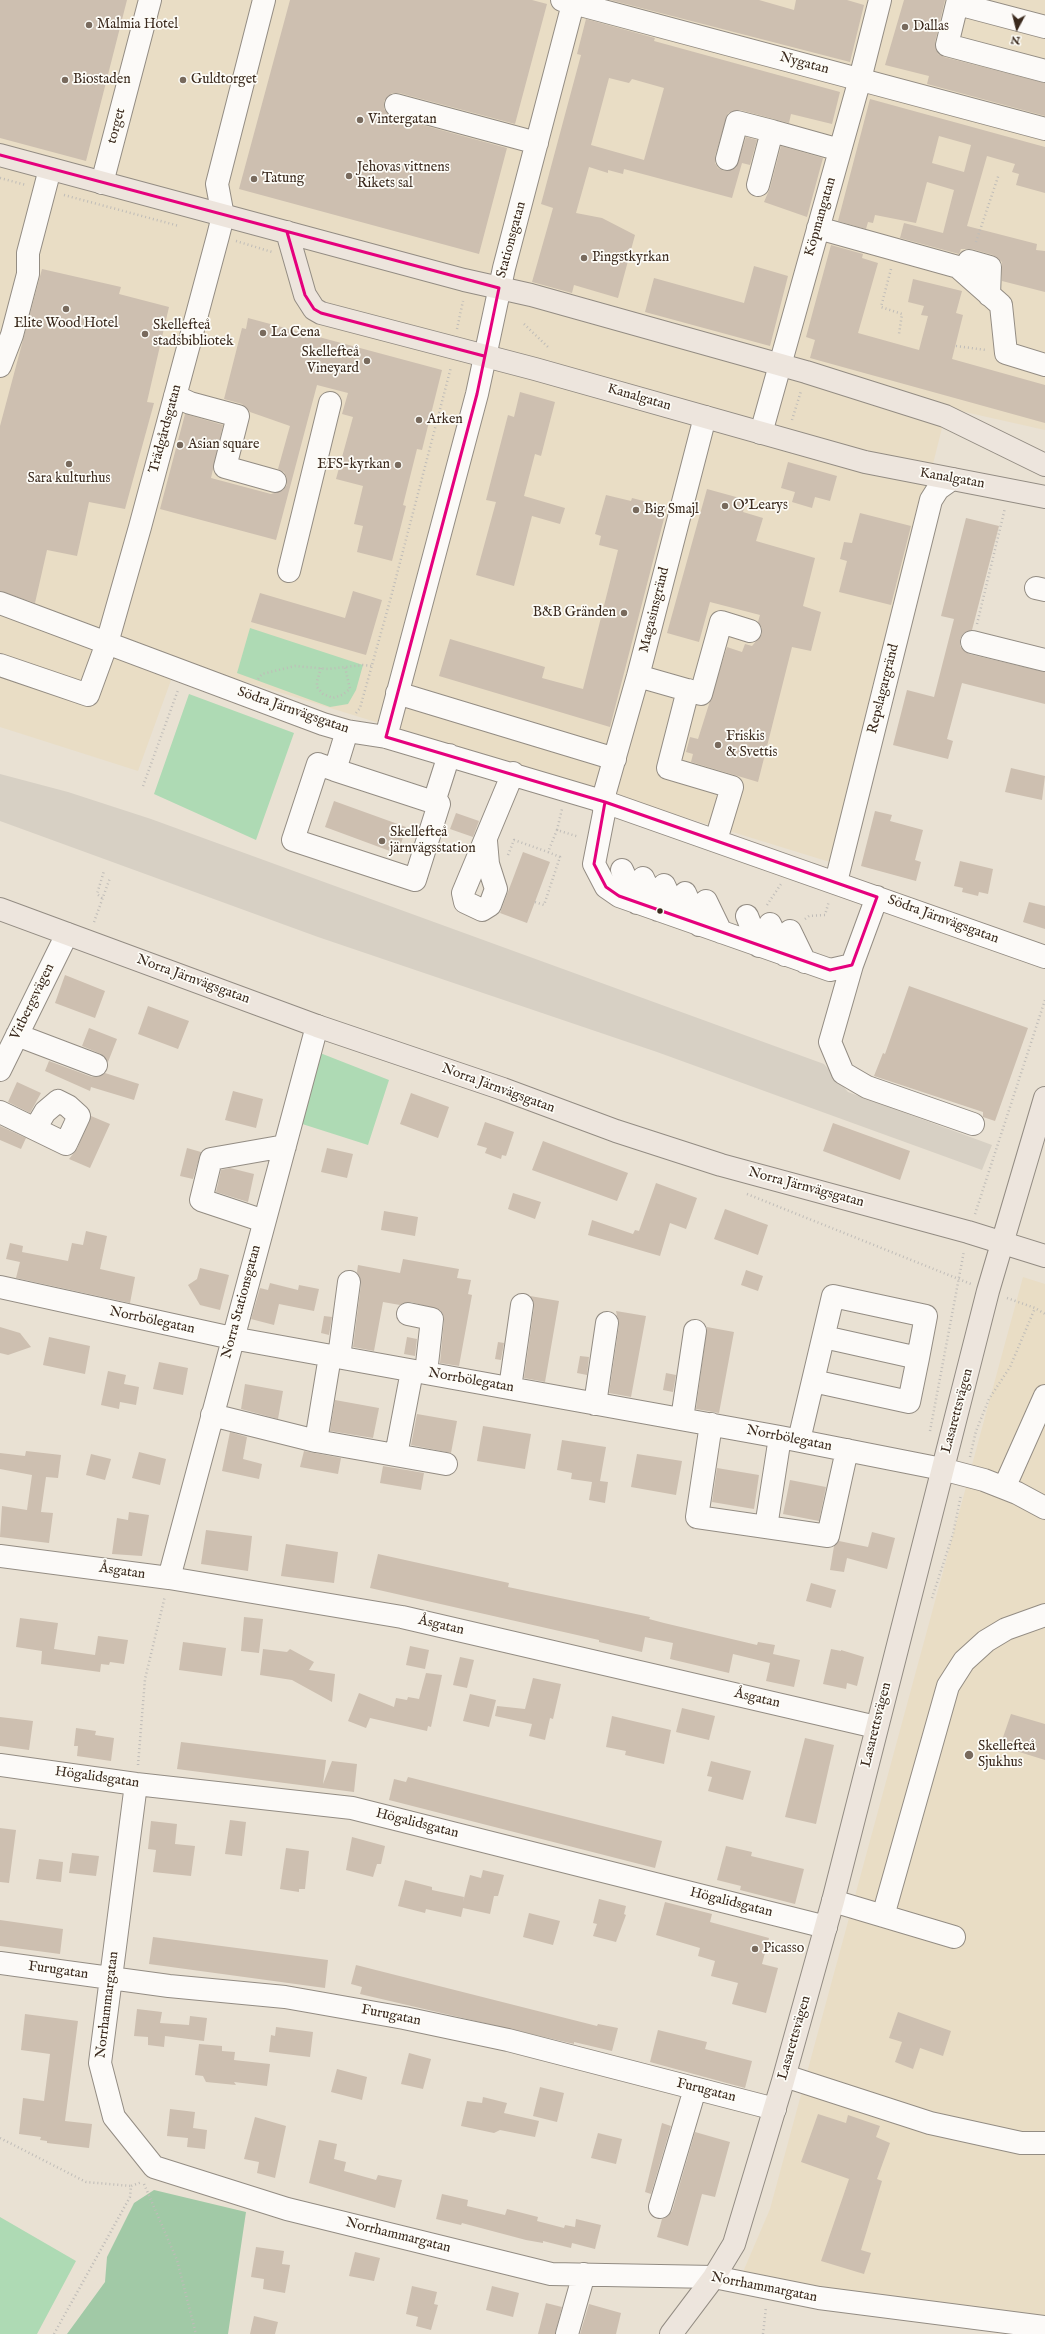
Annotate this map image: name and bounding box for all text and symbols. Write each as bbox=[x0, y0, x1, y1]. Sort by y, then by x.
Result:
north arrow bbox=[997, 8, 1037, 48]
place label: Malmia Hotel bbox=[97, 17, 178, 33]
place label: Dallas bbox=[913, 19, 949, 35]
marker: Malmia Hotel bbox=[84, 20, 94, 30]
marker: Dallas bbox=[900, 22, 910, 32]
text: N bbox=[1010, 32, 1021, 47]
street label: Nygatan bbox=[777, 49, 831, 79]
place label: Biostaden bbox=[73, 72, 131, 88]
place label: Guldtorget bbox=[191, 72, 257, 88]
marker: Biostaden bbox=[60, 75, 70, 85]
marker: Guldtorget bbox=[178, 75, 188, 85]
street label: torget bbox=[104, 106, 130, 146]
place label: Vintergatan bbox=[368, 112, 437, 128]
marker: Vintergatan bbox=[355, 115, 365, 125]
place label: Jehovas vittnens Rikets sal bbox=[357, 160, 450, 192]
place label: Tatung bbox=[262, 171, 304, 187]
marker: Jehovas vittnens Rikets sal bbox=[344, 171, 354, 181]
marker: Tatung bbox=[249, 174, 259, 184]
street label: Köpmangatan bbox=[802, 176, 840, 258]
street label: Stationsgatan bbox=[494, 200, 530, 280]
place label: Pingstkyrkan bbox=[592, 250, 669, 266]
marker: Pingstkyrkan bbox=[579, 253, 589, 263]
marker: Elite Wood Hotel bbox=[61, 304, 71, 314]
place label: Elite Wood Hotel bbox=[14, 316, 118, 332]
place label: Skellefteå stadsbibliotek bbox=[153, 318, 233, 350]
place label: La Cena bbox=[271, 325, 320, 341]
marker: La Cena bbox=[258, 328, 268, 338]
marker: Skellefteå stadsbibliotek bbox=[140, 329, 150, 339]
place label: Skellefteå Vineyard bbox=[302, 345, 359, 378]
marker: Skellefteå Vineyard bbox=[362, 356, 372, 366]
street label: Kanalgatan bbox=[605, 381, 673, 415]
street label: Trädgårdsgatan bbox=[146, 383, 186, 475]
place label: Arken bbox=[427, 412, 463, 428]
marker: Arken bbox=[414, 415, 424, 425]
place label: Asian square bbox=[188, 437, 259, 453]
marker: Asian square bbox=[175, 440, 185, 450]
place label: EFS-kyrkan bbox=[317, 457, 390, 473]
marker: Sara kulturhus bbox=[64, 459, 74, 469]
marker: EFS-kyrkan bbox=[393, 460, 403, 470]
street label: Kanalgatan bbox=[918, 465, 986, 493]
place label: Sara kulturhus bbox=[28, 471, 110, 487]
place label: O'Learys bbox=[733, 498, 788, 514]
marker: O'Learys bbox=[720, 501, 730, 511]
place label: Big Smajl bbox=[644, 502, 699, 518]
marker: Big Smajl bbox=[631, 505, 641, 515]
street label: Magasinsgränd bbox=[636, 565, 674, 655]
place label: B&B Gränden bbox=[533, 605, 616, 621]
marker: B&B Gränden bbox=[619, 608, 629, 618]
street label: Repslagargränd bbox=[865, 642, 903, 736]
street label: Södra Järnvägsgatan bbox=[235, 684, 351, 738]
place label: Friskis & Svettis bbox=[726, 729, 777, 762]
marker: Friskis & Svettis bbox=[713, 740, 723, 750]
place label: Skellefteå järnvägsstation bbox=[390, 825, 476, 858]
marker: Skellefteå järnvägsstation bbox=[377, 836, 387, 846]
street label: Södra Järnvägsgatan bbox=[885, 892, 1001, 948]
unlabelled marker bbox=[655, 906, 665, 916]
street label: Norra Järnvägsgatan bbox=[134, 952, 252, 1008]
street label: Vitbergsvägen bbox=[7, 961, 59, 1043]
street label: Norra Järnvägsgatan bbox=[439, 1061, 557, 1117]
street label: Norra Järnvägsgatan bbox=[746, 1164, 866, 1212]
street label: Norra Stationsgatan bbox=[219, 1243, 265, 1361]
street label: Norrbölegatan bbox=[108, 1304, 196, 1338]
street label: Norrbölegatan bbox=[427, 1365, 515, 1397]
street label: Lasarettsvägen bbox=[939, 1367, 977, 1455]
street label: Norrbölegatan bbox=[745, 1422, 833, 1456]
street label: Åsgatan bbox=[98, 1560, 146, 1584]
street label: Åsgatan bbox=[417, 1613, 465, 1639]
street label: Lasarettsvägen bbox=[858, 1681, 896, 1769]
street label: Åsgatan bbox=[733, 1686, 781, 1712]
place label: Skellefteå Sjukhus bbox=[978, 1739, 1035, 1772]
marker: Skellefteå Sjukhus bbox=[963, 1749, 975, 1761]
street label: Högalidsgatan bbox=[54, 1764, 140, 1792]
street label: Högalidsgatan bbox=[374, 1806, 460, 1842]
street label: Högalidsgatan bbox=[688, 1885, 774, 1921]
place label: Picasso bbox=[763, 1941, 804, 1957]
marker: Picasso bbox=[750, 1944, 760, 1954]
street label: Norrhammargatan bbox=[93, 1951, 123, 2059]
street label: Furugatan bbox=[27, 1958, 89, 1984]
street label: Lasarettsvägen bbox=[775, 1994, 815, 2082]
street label: Furugatan bbox=[360, 2002, 422, 2030]
street label: Furugatan bbox=[675, 2076, 737, 2106]
street label: Norrhammargatan bbox=[344, 2215, 452, 2257]
street label: Norrhammargatan bbox=[710, 2269, 818, 2307]

